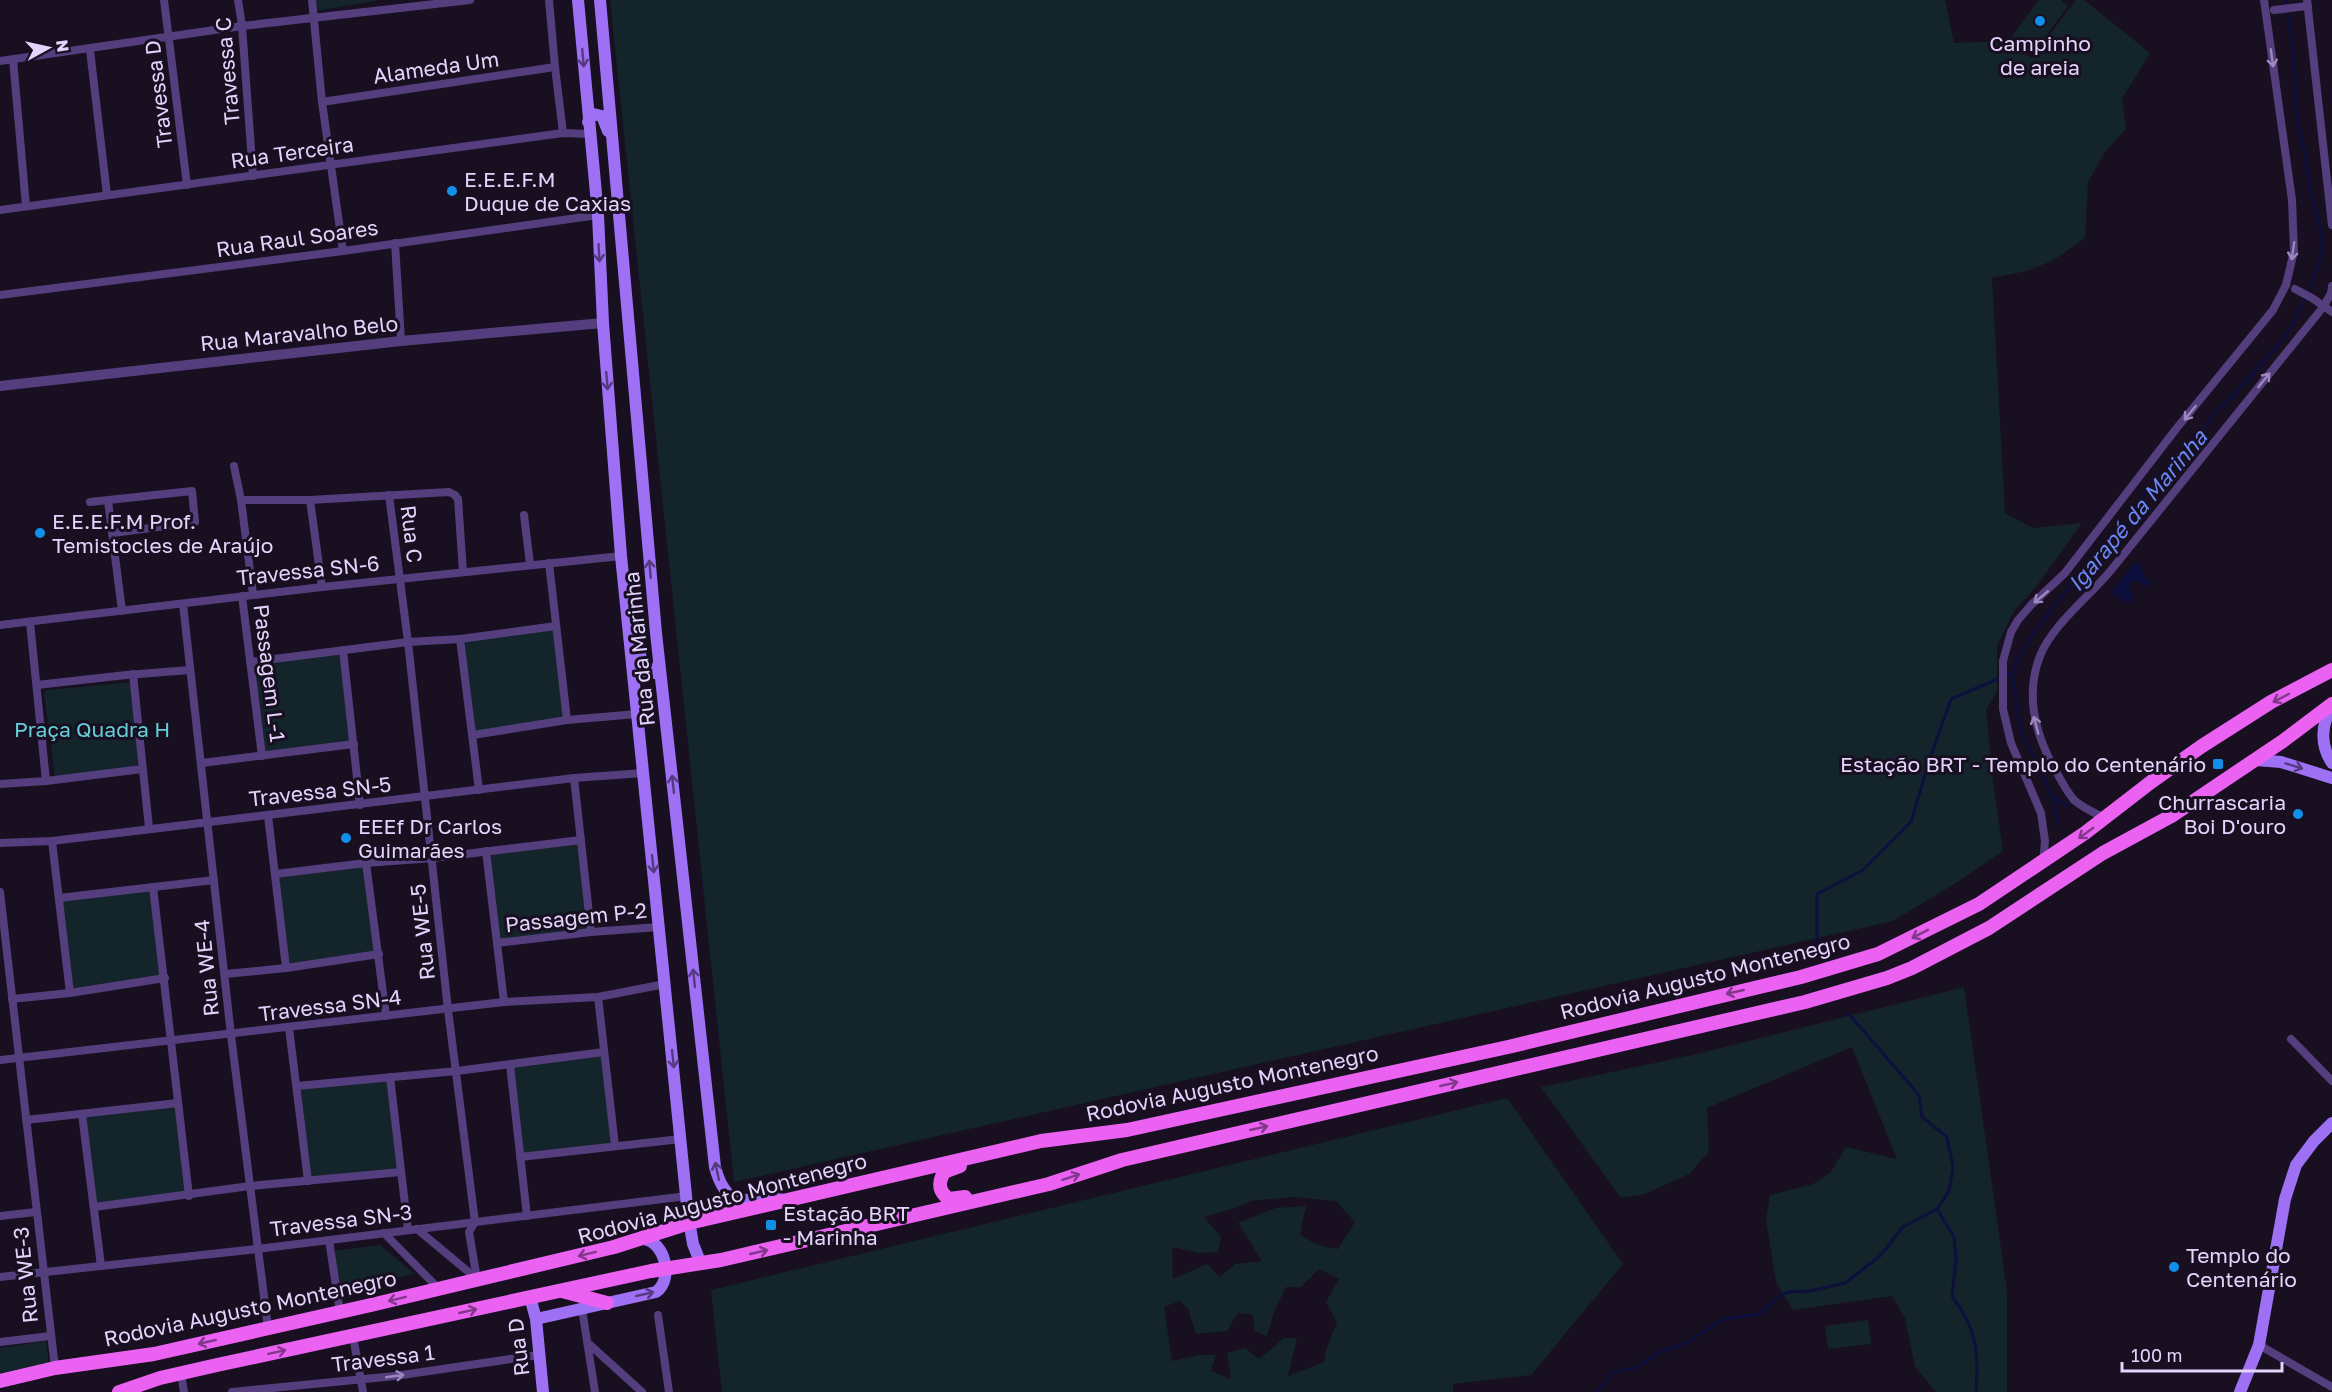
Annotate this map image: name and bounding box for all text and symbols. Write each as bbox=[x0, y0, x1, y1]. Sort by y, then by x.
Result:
marker: Campinho de areia bbox=[2033, 14, 2047, 28]
street label: Travessa C bbox=[209, 16, 245, 126]
north arrow bbox=[18, 18, 78, 78]
place label: Campinho de areia bbox=[1989, 30, 2091, 80]
text: N bbox=[52, 38, 74, 53]
street label: Travessa D bbox=[139, 39, 177, 149]
street label: Alameda Um bbox=[371, 45, 501, 89]
one-way arrow bbox=[578, 48, 589, 68]
one-way arrow bbox=[2266, 48, 2277, 67]
street label: Rua Terceira bbox=[229, 130, 355, 174]
place label: E.E.E.F.M Duque de Caxias bbox=[464, 166, 631, 216]
marker: E.E.E.F.M Duque de Caxias bbox=[445, 184, 459, 198]
street label: Rua Raul Soares bbox=[214, 214, 380, 262]
one-way arrow bbox=[2288, 241, 2299, 261]
one-way arrow bbox=[594, 242, 605, 262]
street label: Rua Maravalho Belo bbox=[199, 310, 399, 356]
one-way arrow bbox=[602, 371, 613, 391]
one-way arrow bbox=[2257, 372, 2270, 388]
one-way arrow bbox=[2183, 405, 2197, 420]
water label: Igarapé da Marinha bbox=[2062, 423, 2213, 596]
street label: Rua C bbox=[396, 504, 428, 564]
place label: E.E.E.F.M Prof. Temistocles de Araújo bbox=[52, 508, 273, 558]
marker: E.E.E.F.M Prof. Temistocles de Araújo bbox=[33, 526, 47, 540]
street label: Travessa SN-6 bbox=[235, 550, 381, 590]
one-way arrow bbox=[644, 560, 655, 580]
street label: Rua da Marinha bbox=[618, 570, 660, 728]
one-way arrow bbox=[2034, 590, 2049, 604]
street label: Passagem L-1 bbox=[249, 603, 291, 743]
one-way arrow bbox=[2272, 693, 2290, 704]
one-way arrow bbox=[2030, 715, 2041, 734]
park label: Praça Quadra H bbox=[14, 716, 170, 742]
place label: Estação BRT - Templo do Centenário bbox=[1840, 751, 2206, 777]
marker: Estação BRT - Templo do Centenário bbox=[2211, 757, 2225, 771]
one-way arrow bbox=[2284, 762, 2303, 773]
street label: Travessa SN-5 bbox=[248, 771, 392, 811]
one-way arrow bbox=[667, 775, 678, 794]
place label: Churrascaria Boi D'ouro bbox=[2158, 789, 2286, 839]
marker: Churrascaria Boi D'ouro bbox=[2291, 807, 2305, 821]
place label: EEEf Dr Carlos Guimarães bbox=[358, 813, 502, 863]
one-way arrow bbox=[2079, 826, 2095, 839]
marker: EEEf Dr Carlos Guimarães bbox=[339, 831, 353, 845]
one-way arrow bbox=[648, 854, 659, 874]
street label: Rua WE-5 bbox=[404, 883, 440, 981]
street label: Passagem P-2 bbox=[504, 897, 648, 937]
street label: Rua WE-4 bbox=[188, 918, 224, 1018]
street label: Rodovia Augusto Montenegro bbox=[1557, 927, 1853, 1025]
one-way arrow bbox=[1912, 929, 1930, 941]
one-way arrow bbox=[689, 968, 700, 988]
street label: Travessa SN-4 bbox=[257, 983, 403, 1027]
one-way arrow bbox=[1725, 987, 1744, 999]
street label: Rodovia Augusto Montenegro bbox=[1083, 1039, 1381, 1127]
one-way arrow bbox=[668, 1048, 679, 1068]
one-way arrow bbox=[1439, 1077, 1458, 1089]
one-way arrow bbox=[1250, 1121, 1269, 1133]
street label: Rodovia Augusto Montenegro bbox=[575, 1147, 869, 1249]
one-way arrow bbox=[711, 1162, 722, 1182]
one-way arrow bbox=[1061, 1171, 1080, 1182]
street label: Travessa SN-3 bbox=[268, 1198, 414, 1242]
place label: Estação BRT - Marinha bbox=[783, 1200, 910, 1250]
marker: Estação BRT - Marinha bbox=[764, 1218, 778, 1232]
street label: Rua WE-3 bbox=[7, 1225, 43, 1325]
place label: Templo do Centenário bbox=[2186, 1242, 2297, 1292]
one-way arrow bbox=[749, 1245, 768, 1257]
one-way arrow bbox=[578, 1249, 597, 1261]
marker: Templo do Centenário bbox=[2167, 1260, 2181, 1274]
street label: Rodovia Augusto Montenegro bbox=[101, 1264, 399, 1352]
one-way arrow bbox=[635, 1288, 654, 1300]
one-way arrow bbox=[388, 1293, 407, 1305]
one-way arrow bbox=[458, 1304, 477, 1316]
street label: Rua D bbox=[502, 1316, 534, 1378]
scale bar bbox=[2122, 1335, 2282, 1373]
one-way arrow bbox=[198, 1337, 217, 1348]
street label: Travessa 1 bbox=[330, 1339, 436, 1377]
text: 100 m bbox=[2131, 1344, 2182, 1366]
one-way arrow bbox=[267, 1346, 287, 1357]
one-way arrow bbox=[384, 1370, 404, 1381]

